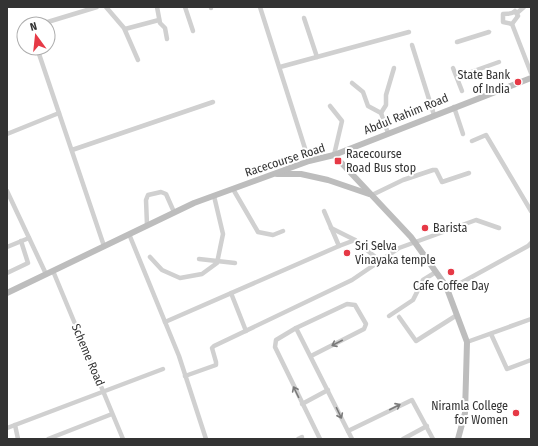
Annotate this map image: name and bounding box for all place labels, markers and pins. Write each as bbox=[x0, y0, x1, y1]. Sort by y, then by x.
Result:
place label: State Bank of India bbox=[457, 68, 510, 96]
marker: State Bank of India bbox=[513, 77, 523, 87]
place label: Racecourse Road Bus stop bbox=[346, 147, 416, 175]
marker: Racecourse Road Bus stop bbox=[333, 156, 343, 166]
place label: Barista bbox=[433, 221, 468, 235]
marker: Barista bbox=[420, 223, 430, 233]
place label: Sri Selva Vinayaka temple bbox=[355, 239, 436, 267]
marker: Sri Selva Vinayaka temple bbox=[342, 248, 352, 258]
marker: Cafe Coffee Day bbox=[446, 267, 456, 277]
place label: Cafe Coffee Day bbox=[413, 279, 490, 293]
place label: Niramla College for Women bbox=[431, 399, 508, 427]
marker: Niramla College for Women bbox=[511, 408, 521, 418]

